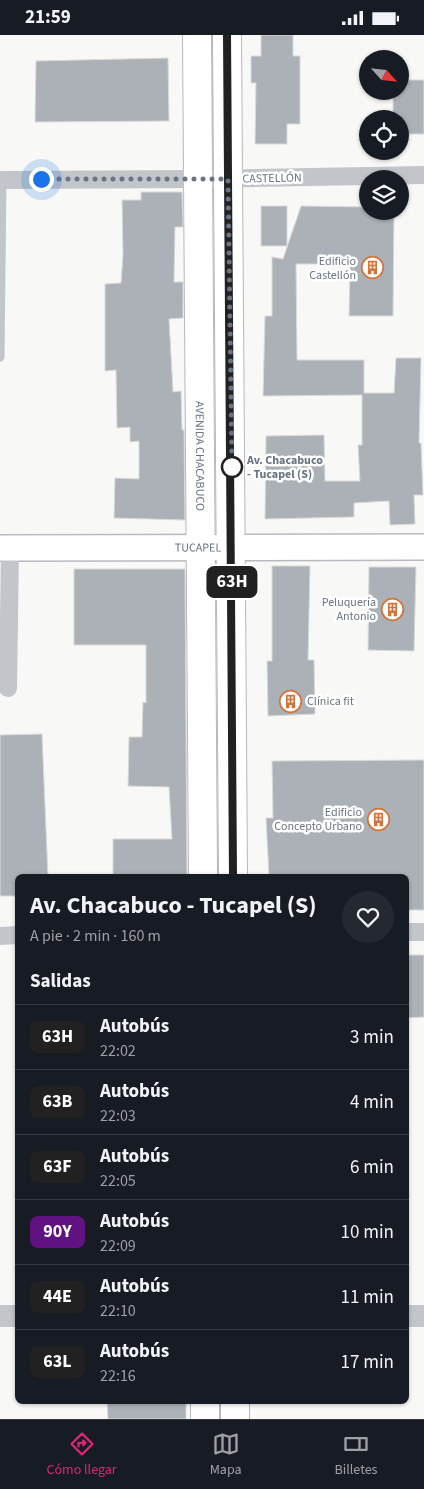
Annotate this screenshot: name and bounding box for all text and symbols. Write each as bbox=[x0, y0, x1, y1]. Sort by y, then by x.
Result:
text: 21:59 bbox=[25, 4, 71, 31]
north arrow bbox=[359, 50, 409, 100]
map controls bbox=[359, 50, 409, 220]
button: locate bbox=[359, 110, 409, 160]
your location bbox=[29, 167, 54, 192]
street label: CASTELLÓN bbox=[242, 169, 302, 188]
button: layers bbox=[359, 170, 409, 220]
place label: Edificio Castellón bbox=[309, 253, 356, 284]
building icon: Edificio Castellón bbox=[360, 256, 384, 280]
street label: AVENIDA CHACABUCO bbox=[191, 401, 208, 511]
place label: Av. Chacabuco - Tucapel (S) bbox=[246, 452, 323, 483]
marker: Av. Chacabuco - Tucapel (S) bbox=[221, 456, 243, 478]
street label: TUCAPEL bbox=[175, 539, 221, 557]
line badge: 63H bbox=[203, 566, 261, 598]
text: 63H bbox=[216, 569, 248, 594]
place label: Peluquería Antonio bbox=[322, 594, 376, 625]
building icon: Peluquería Antonio bbox=[380, 597, 404, 621]
building icon: Clínica fit bbox=[279, 689, 303, 713]
place label: Clínica fit bbox=[307, 693, 354, 710]
place label: Edificio Concepto Urbano bbox=[274, 804, 362, 835]
building icon: Edificio Concepto Urbano bbox=[366, 807, 390, 831]
text: Av. Chacabuco - Tucapel (S) bbox=[30, 888, 317, 923]
button: heart bbox=[342, 891, 394, 943]
text: A pie · 2 min · 160 m bbox=[30, 925, 161, 947]
text: Salidas bbox=[30, 968, 91, 995]
text: Autobús bbox=[100, 1013, 169, 1040]
text: 63H bbox=[42, 1024, 73, 1049]
text: 3 min bbox=[350, 1024, 394, 1051]
text: 22:02 bbox=[100, 1040, 136, 1062]
text: Autobús bbox=[100, 1078, 169, 1105]
text: 63B bbox=[43, 1089, 72, 1114]
text: 4 min bbox=[350, 1089, 394, 1116]
text: 22:03 bbox=[100, 1105, 136, 1127]
text: Autobús bbox=[100, 1143, 169, 1170]
text: 63F bbox=[43, 1154, 72, 1179]
text: 6 min bbox=[350, 1154, 394, 1181]
text: 22:05 bbox=[100, 1170, 136, 1192]
text: Autobús bbox=[100, 1208, 169, 1235]
text: 90Y bbox=[43, 1219, 72, 1244]
text: 10 min bbox=[340, 1219, 394, 1246]
text: 22:09 bbox=[100, 1235, 136, 1257]
text: Autobús bbox=[100, 1273, 169, 1300]
text: 44E bbox=[43, 1284, 72, 1309]
text: 11 min bbox=[340, 1284, 394, 1311]
text: 22:10 bbox=[100, 1300, 136, 1322]
text: Autobús bbox=[100, 1338, 169, 1365]
text: 63L bbox=[43, 1349, 72, 1374]
text: 17 min bbox=[340, 1349, 394, 1376]
text: 22:16 bbox=[100, 1365, 136, 1387]
tab: Cómo llegar bbox=[46, 1430, 117, 1480]
tab: Mapa bbox=[210, 1430, 242, 1480]
tab: Billetes bbox=[335, 1430, 378, 1480]

